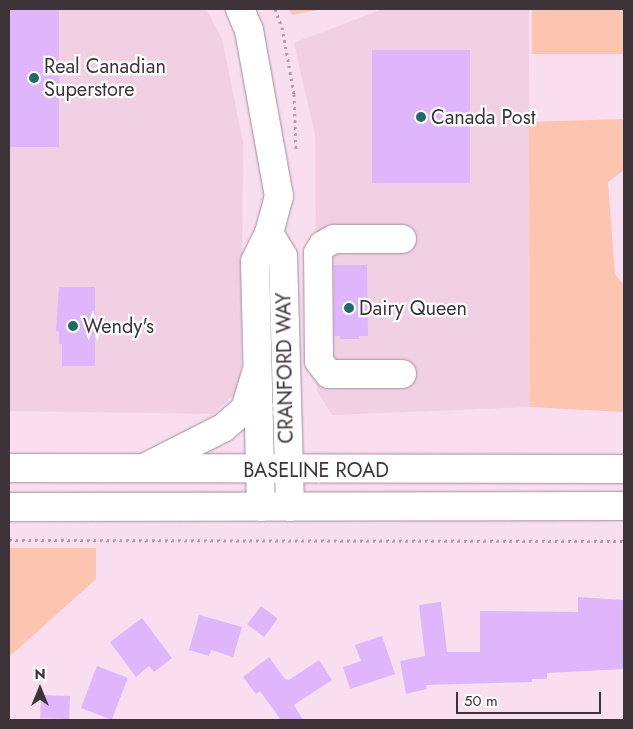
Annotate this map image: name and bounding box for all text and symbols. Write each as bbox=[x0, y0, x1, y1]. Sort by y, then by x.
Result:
place label: Real Canadian Superstore bbox=[44, 54, 166, 101]
marker: Real Canadian Superstore bbox=[28, 72, 40, 84]
place label: Canada Post bbox=[431, 105, 536, 129]
marker: Canada Post bbox=[415, 111, 427, 123]
street label: CRANFORD WAY bbox=[272, 292, 298, 444]
place label: Dairy Queen bbox=[359, 296, 467, 320]
marker: Dairy Queen bbox=[343, 302, 355, 314]
place label: Wendy's bbox=[83, 314, 154, 338]
marker: Wendy's bbox=[67, 320, 79, 332]
street label: BASELINE ROAD bbox=[243, 458, 389, 482]
north arrow bbox=[15, 664, 65, 714]
text: N bbox=[34, 664, 46, 684]
scale bar bbox=[458, 682, 603, 714]
text: 50 m bbox=[464, 690, 498, 712]

